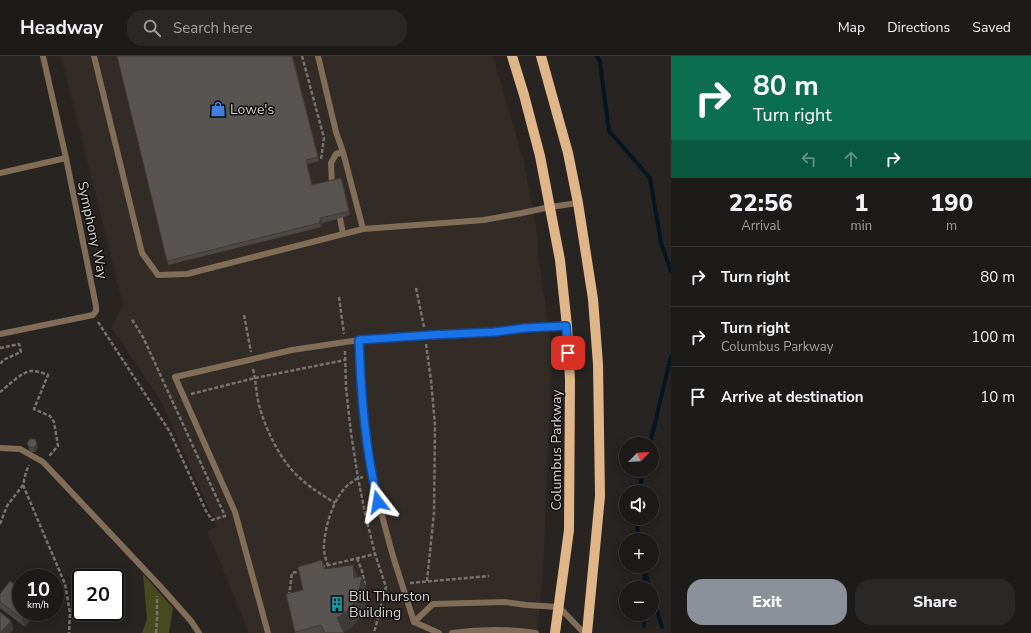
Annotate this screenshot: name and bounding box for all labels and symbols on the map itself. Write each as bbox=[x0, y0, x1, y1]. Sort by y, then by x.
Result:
shop icon: Lowe's bbox=[209, 100, 227, 118]
place label: Lowe's bbox=[230, 100, 274, 119]
street label: Symphony Way bbox=[73, 179, 112, 281]
pin bbox=[551, 336, 585, 370]
street label: Columbus Parkway bbox=[547, 389, 566, 510]
north arrow bbox=[619, 437, 659, 477]
position arrow bbox=[357, 481, 399, 523]
speed limit sign: 20 bbox=[72, 569, 124, 621]
place label: Bill Thurston Building bbox=[349, 587, 430, 622]
building icon: Bill Thurston Building bbox=[328, 595, 346, 613]

